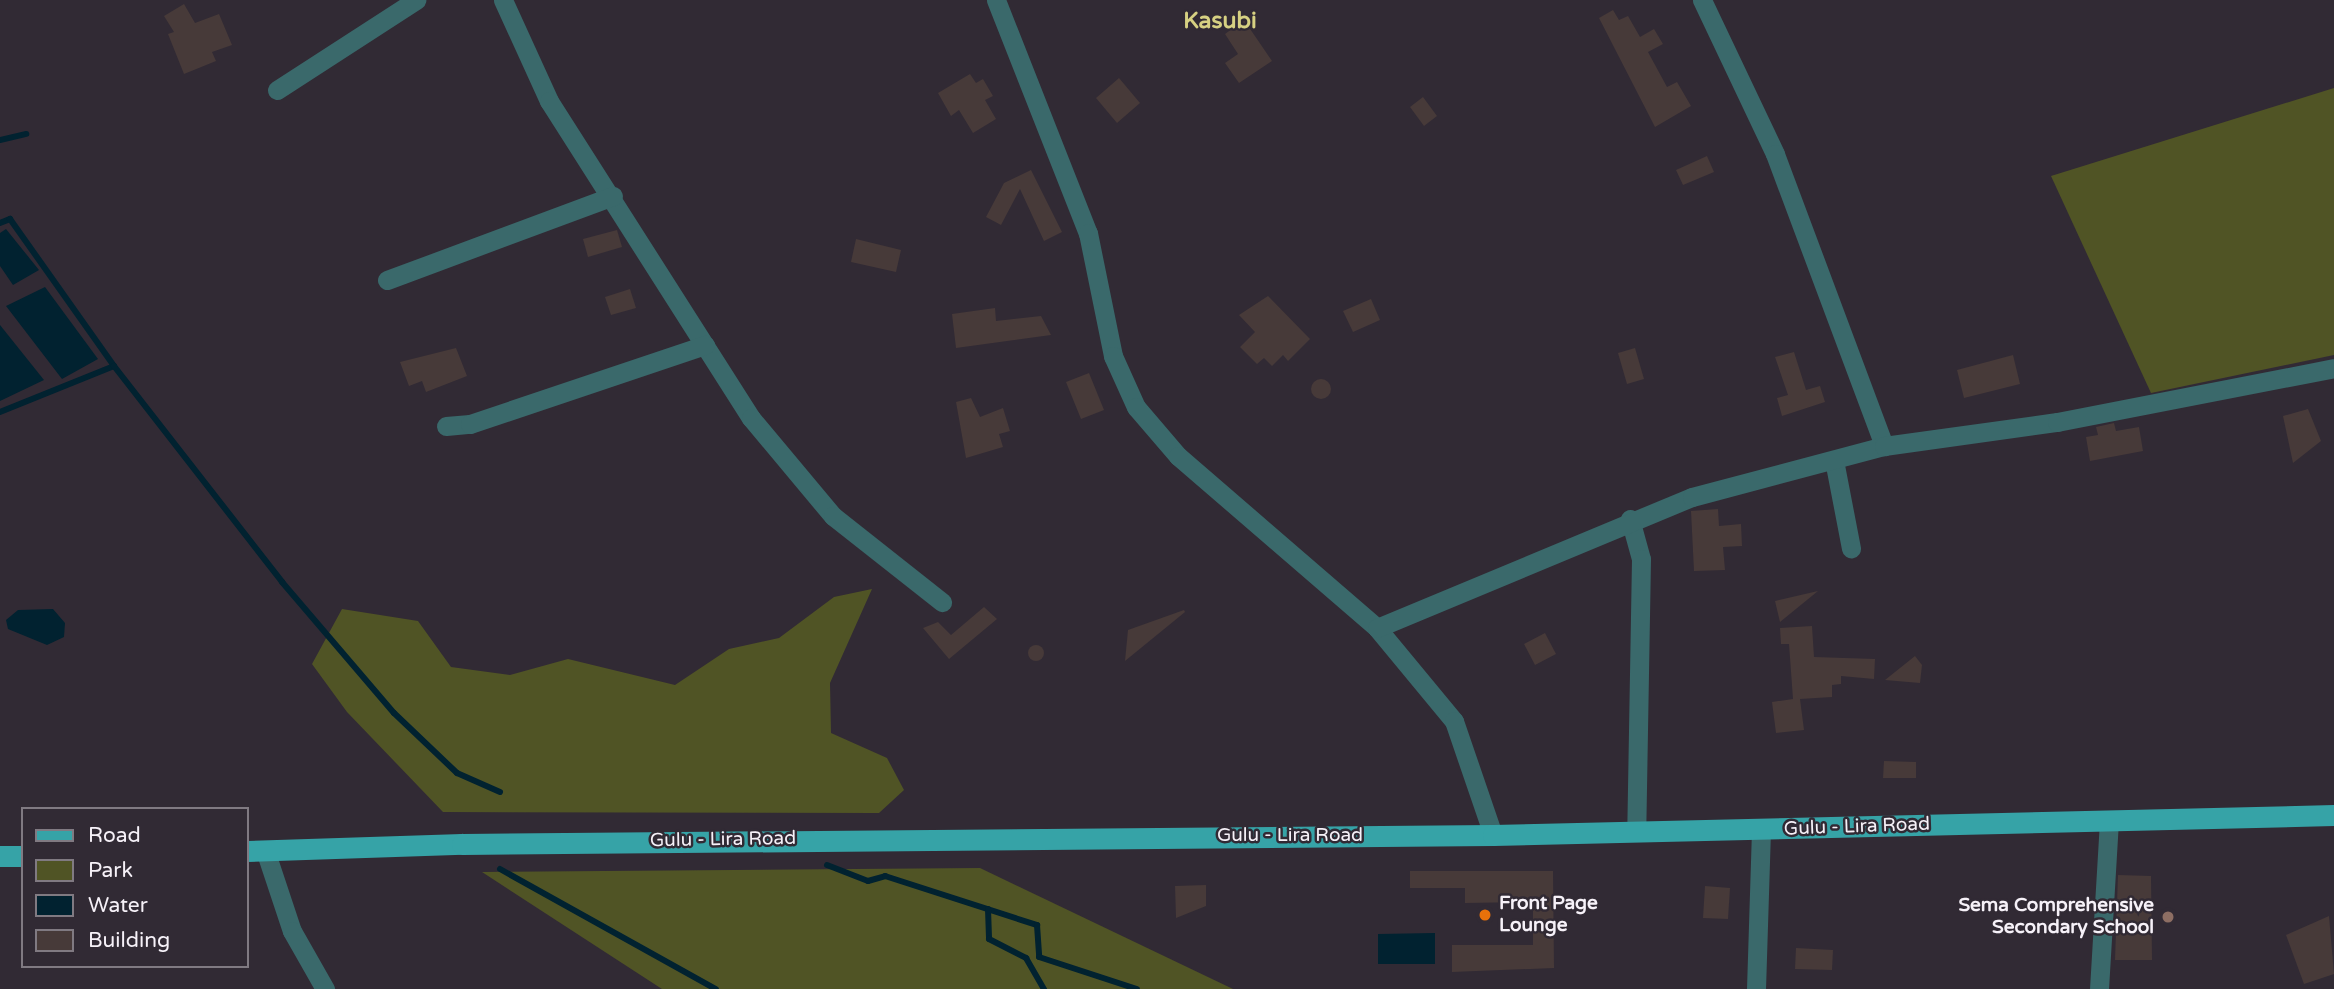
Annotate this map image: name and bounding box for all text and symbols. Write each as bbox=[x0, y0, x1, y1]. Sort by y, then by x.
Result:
district label: Kasubi bbox=[1183, 7, 1257, 35]
legend bbox=[21, 807, 248, 968]
street label: Gulu - Lira Road bbox=[1784, 813, 1930, 841]
text: Road bbox=[88, 823, 141, 848]
street label: Gulu - Lira Road bbox=[1217, 825, 1363, 847]
street label: Gulu - Lira Road bbox=[650, 827, 796, 853]
text: Park bbox=[88, 858, 133, 883]
text: Water bbox=[88, 893, 148, 918]
place label: Front Page Lounge bbox=[1499, 893, 1598, 937]
place label: Sema Comprehensive Secondary School bbox=[1958, 895, 2154, 939]
marker: Front Page Lounge bbox=[1477, 907, 1493, 923]
marker: Sema Comprehensive Secondary School bbox=[2160, 909, 2176, 925]
text: Building bbox=[88, 928, 170, 953]

